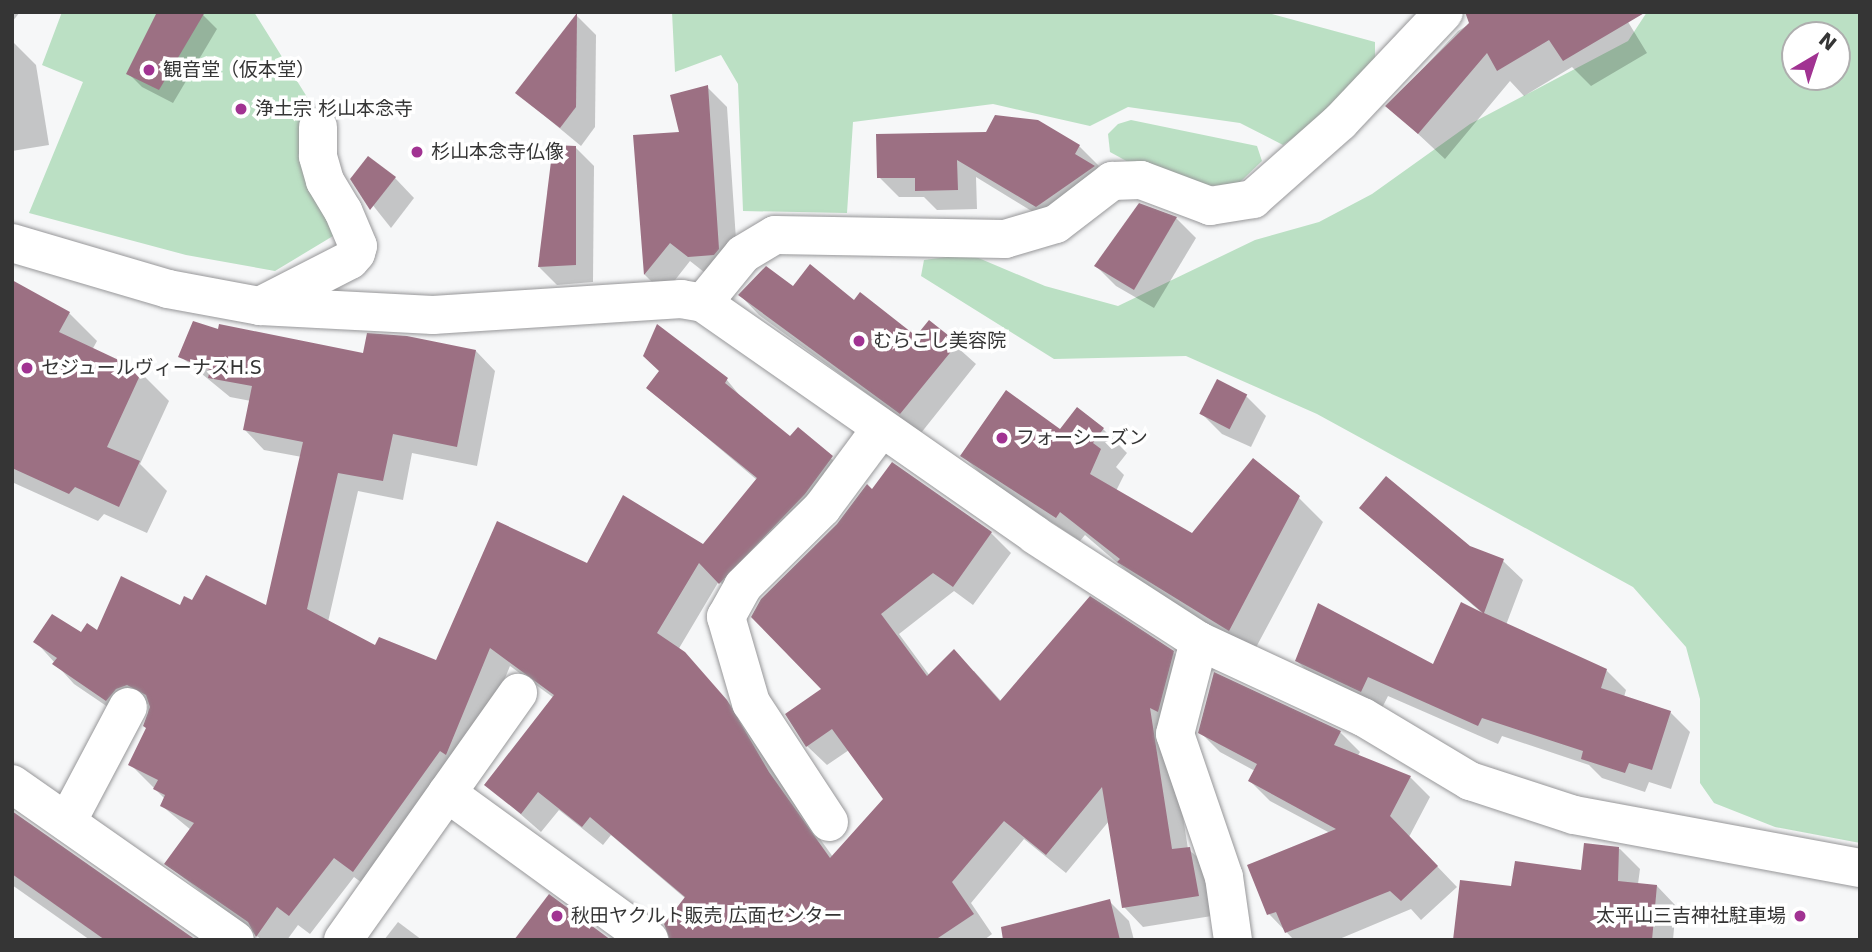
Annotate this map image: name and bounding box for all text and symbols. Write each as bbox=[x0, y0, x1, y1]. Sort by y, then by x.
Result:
north arrow bbox=[1781, 21, 1851, 91]
text: N bbox=[1815, 28, 1841, 55]
place label: 観音堂（仮本堂） bbox=[163, 59, 315, 81]
marker: 観音堂（仮本堂） bbox=[141, 62, 157, 78]
place label: 浄土宗 杉山本念寺 bbox=[255, 98, 413, 120]
marker: 浄土宗 杉山本念寺 bbox=[233, 101, 249, 117]
place label: 杉山本念寺仏像 bbox=[431, 141, 564, 163]
marker: 杉山本念寺仏像 bbox=[409, 144, 425, 160]
place label: むらこし美容院 bbox=[873, 330, 1006, 352]
marker: むらこし美容院 bbox=[851, 333, 867, 349]
place label: セジュールヴィーナスH.S bbox=[41, 357, 263, 379]
marker: セジュールヴィーナスH.S bbox=[19, 360, 35, 376]
place label: フォーシーズン bbox=[1016, 427, 1149, 449]
marker: フォーシーズン bbox=[994, 430, 1010, 446]
place label: 秋田ヤクルト販売 広面センター bbox=[571, 905, 843, 927]
place label: 太平山三吉神社駐車場 bbox=[1596, 905, 1786, 927]
marker: 秋田ヤクルト販売 広面センター bbox=[549, 908, 565, 924]
marker: 太平山三吉神社駐車場 bbox=[1792, 908, 1808, 924]

